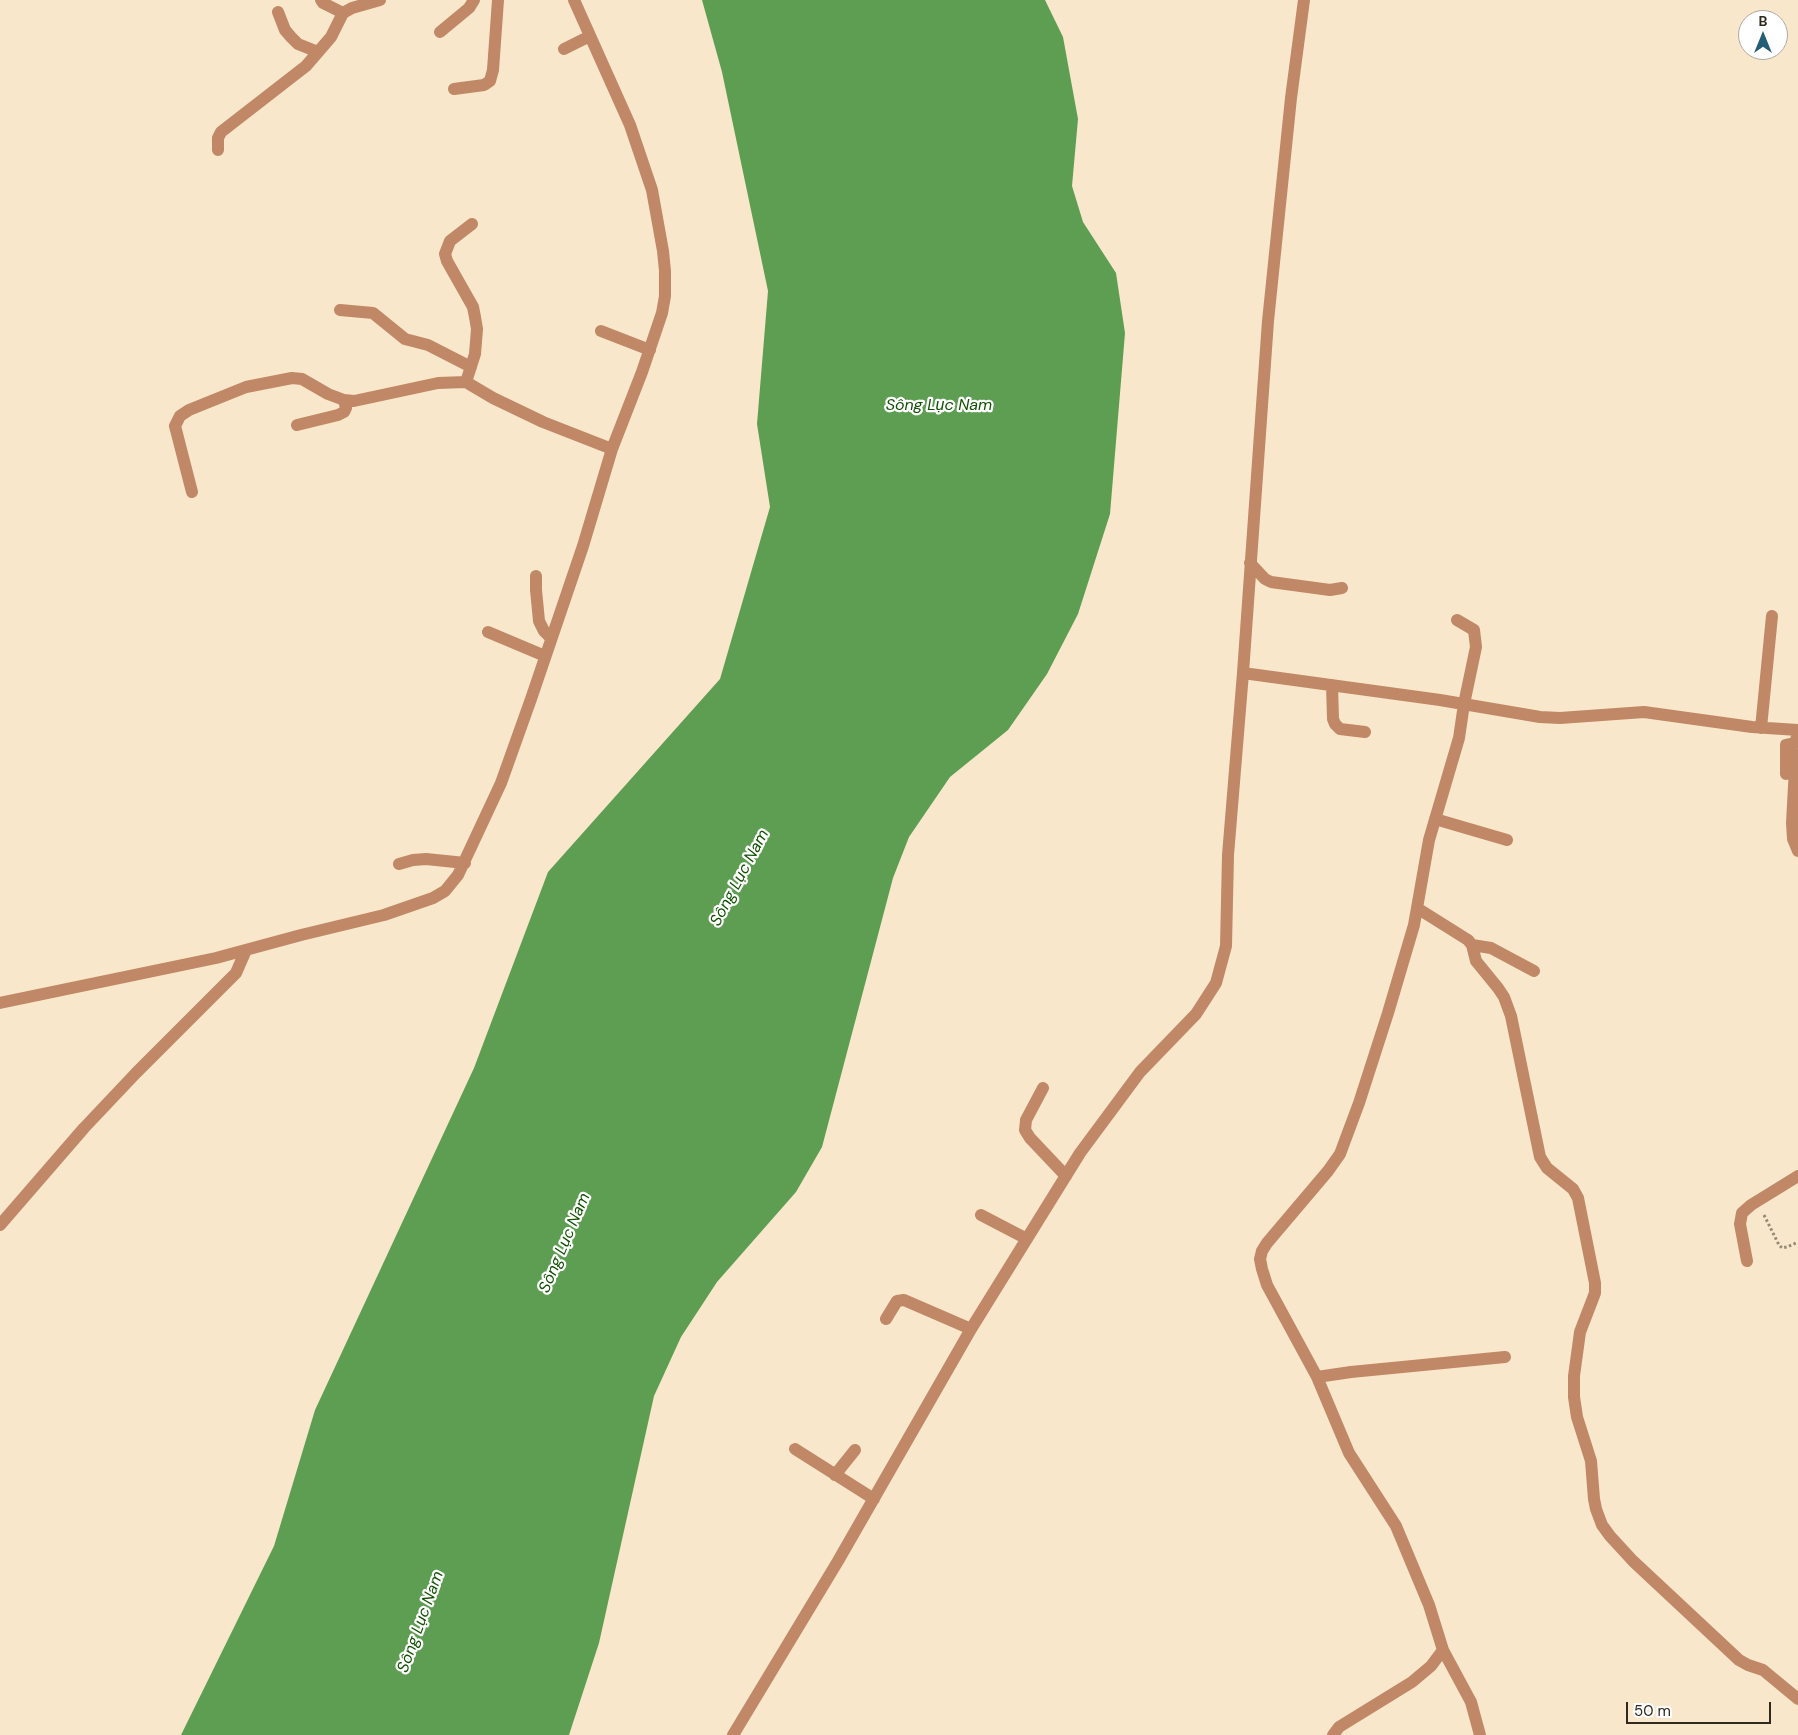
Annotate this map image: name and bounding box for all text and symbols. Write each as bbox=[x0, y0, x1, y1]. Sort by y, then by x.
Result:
north arrow bbox=[1738, 10, 1788, 60]
text: B bbox=[1759, 12, 1767, 30]
water label: Sông Lục Nam bbox=[886, 396, 992, 416]
water label: Sông Lục Nam bbox=[707, 826, 773, 930]
water label: Sông Lục Nam bbox=[535, 1190, 595, 1296]
water label: Sông Lục Nam bbox=[394, 1569, 448, 1675]
scale bar bbox=[1628, 1692, 1773, 1724]
text: 50 m bbox=[1634, 1701, 1671, 1721]

